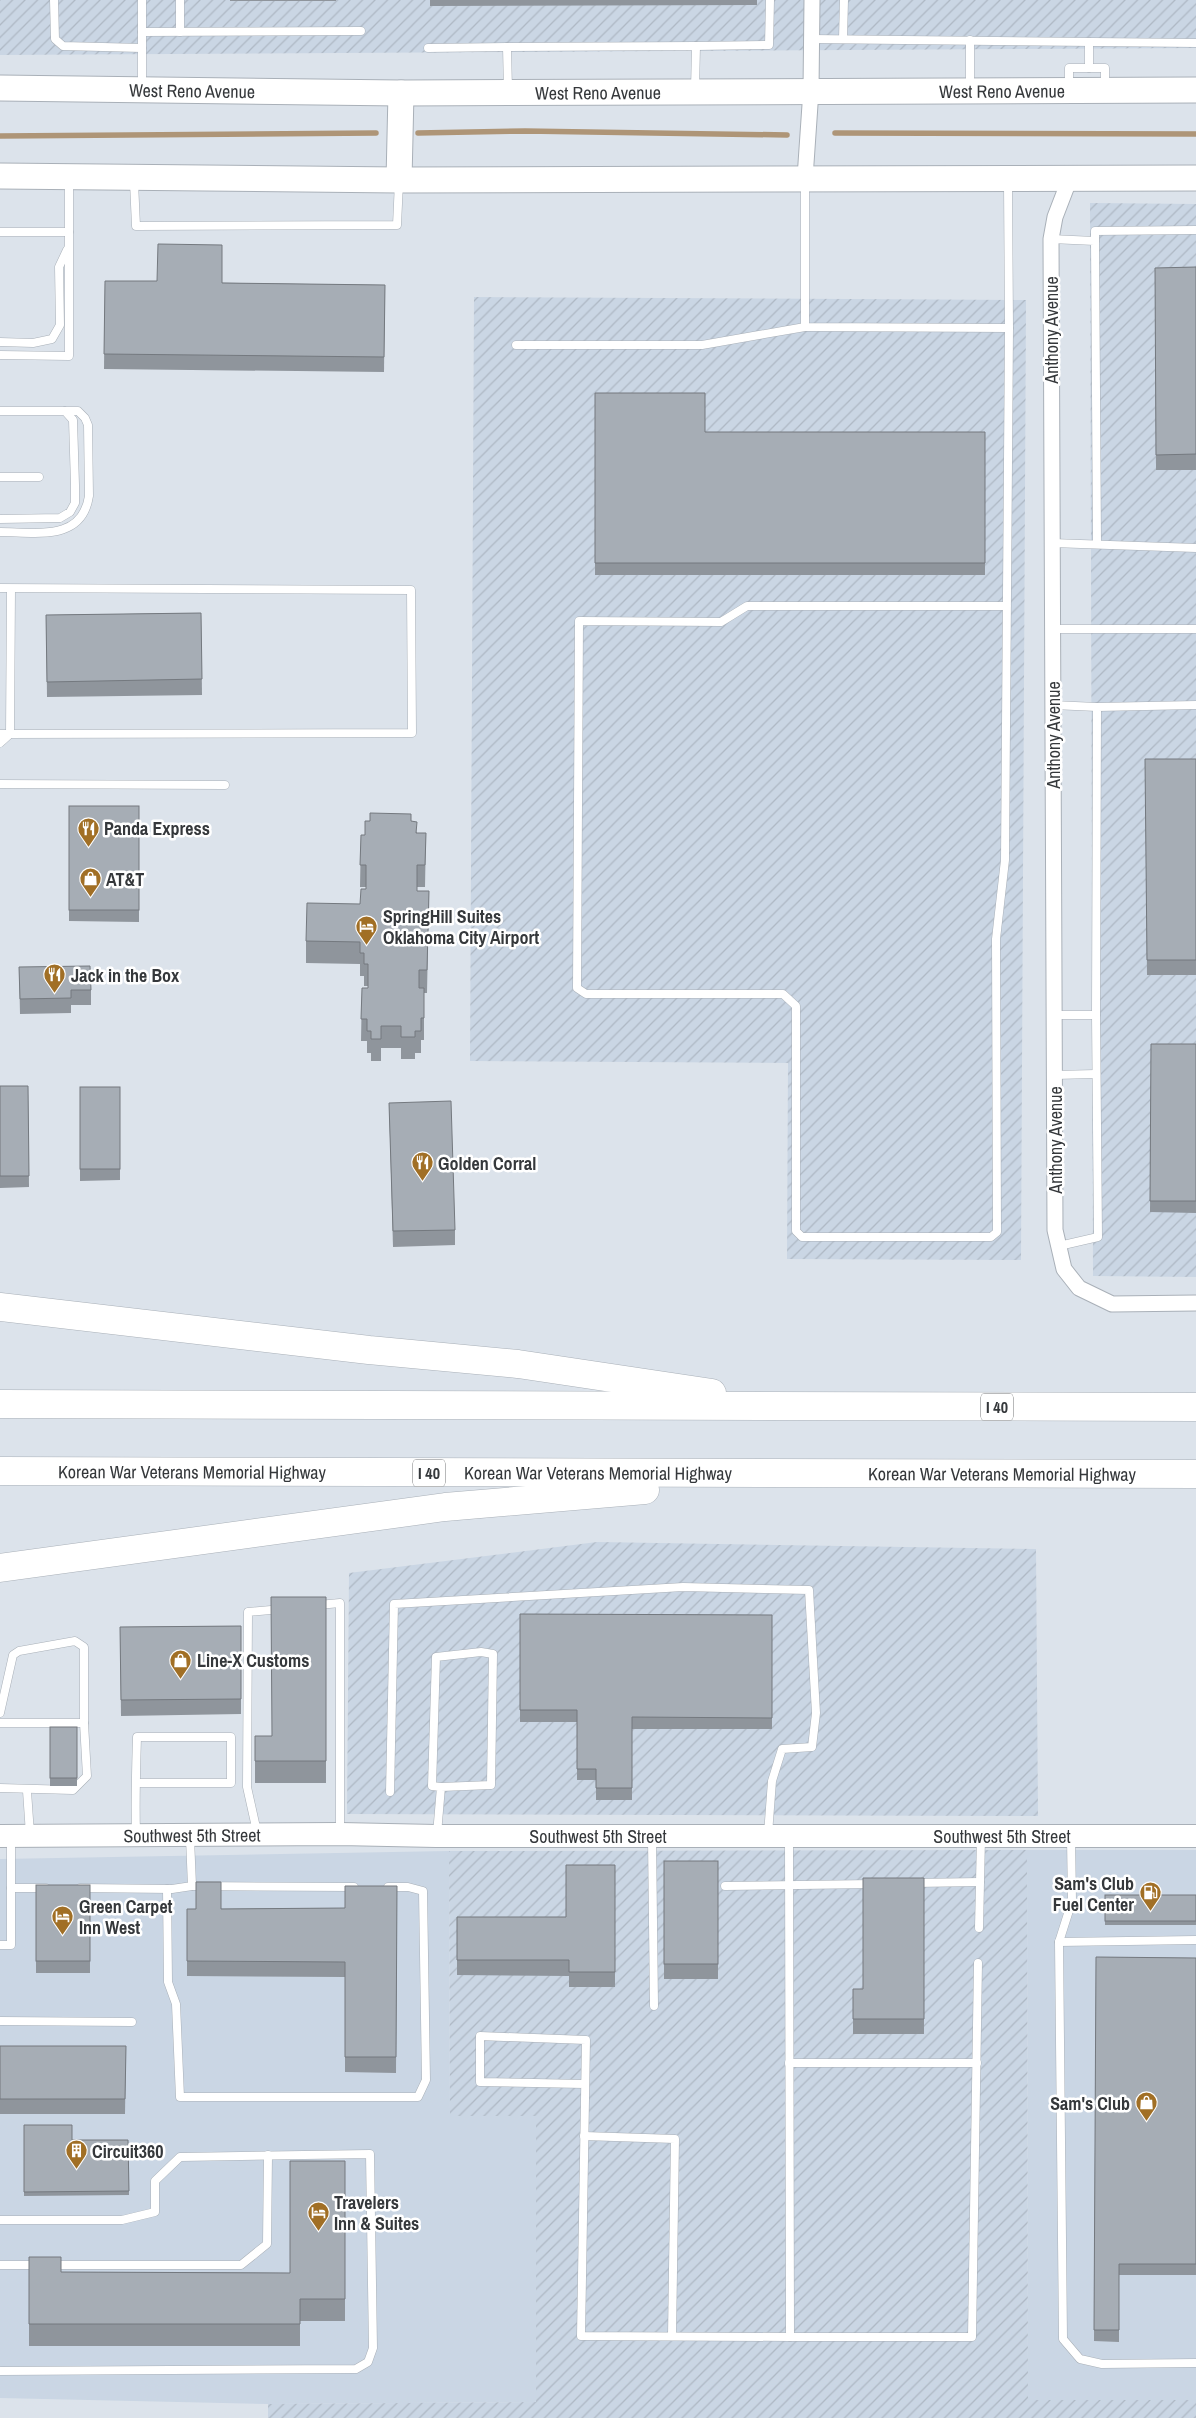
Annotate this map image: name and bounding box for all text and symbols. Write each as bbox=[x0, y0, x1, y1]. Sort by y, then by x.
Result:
street label: West Reno Avenue bbox=[129, 77, 255, 104]
street label: West Reno Avenue bbox=[939, 78, 1065, 103]
street label: West Reno Avenue bbox=[535, 80, 661, 105]
street label: Anthony Avenue bbox=[1039, 276, 1064, 385]
street label: Anthony Avenue bbox=[1041, 681, 1066, 790]
restaurant icon: Panda Express bbox=[76, 816, 100, 847]
place label: Panda Express bbox=[104, 816, 210, 841]
shop icon: AT&T bbox=[78, 867, 102, 898]
place label: AT&T bbox=[106, 867, 144, 892]
place label: SpringHill Suites Oklahoma City Airport bbox=[383, 904, 539, 950]
hotel icon: SpringHill Suites Oklahoma City Airport bbox=[355, 914, 379, 945]
restaurant icon: Jack in the Box bbox=[43, 963, 67, 994]
place label: Jack in the Box bbox=[71, 963, 180, 988]
street label: Anthony Avenue bbox=[1043, 1086, 1068, 1195]
restaurant icon: Golden Corral bbox=[410, 1151, 434, 1182]
place label: Golden Corral bbox=[438, 1151, 536, 1176]
road number: I 40 bbox=[981, 1394, 1013, 1420]
street label: Korean War Veterans Memorial Highway bbox=[58, 1459, 327, 1484]
road number: I 40 bbox=[413, 1460, 445, 1486]
street label: Korean War Veterans Memorial Highway bbox=[464, 1460, 733, 1485]
street label: Korean War Veterans Memorial Highway bbox=[868, 1461, 1137, 1486]
shop icon: Line-X Customs bbox=[169, 1648, 193, 1679]
place label: Line-X Customs bbox=[197, 1648, 309, 1673]
street label: Southwest 5th Street bbox=[123, 1822, 261, 1848]
street label: Southwest 5th Street bbox=[529, 1824, 667, 1849]
street label: Southwest 5th Street bbox=[933, 1824, 1071, 1849]
place label: Sam's Club Fuel Center bbox=[1053, 1871, 1134, 1917]
fuel station icon: Sam's Club Fuel Center bbox=[1138, 1881, 1162, 1912]
place label: Green Carpet Inn West bbox=[79, 1894, 173, 1940]
hotel icon: Green Carpet Inn West bbox=[51, 1904, 75, 1935]
place label: Sam's Club bbox=[1050, 2091, 1130, 2116]
shop icon: Sam's Club bbox=[1134, 2091, 1158, 2122]
building icon: Circuit360 bbox=[64, 2139, 88, 2170]
place label: Circuit360 bbox=[92, 2139, 163, 2164]
place label: Travelers Inn & Suites bbox=[334, 2190, 419, 2236]
hotel icon: Travelers Inn & Suites bbox=[306, 2200, 330, 2231]

